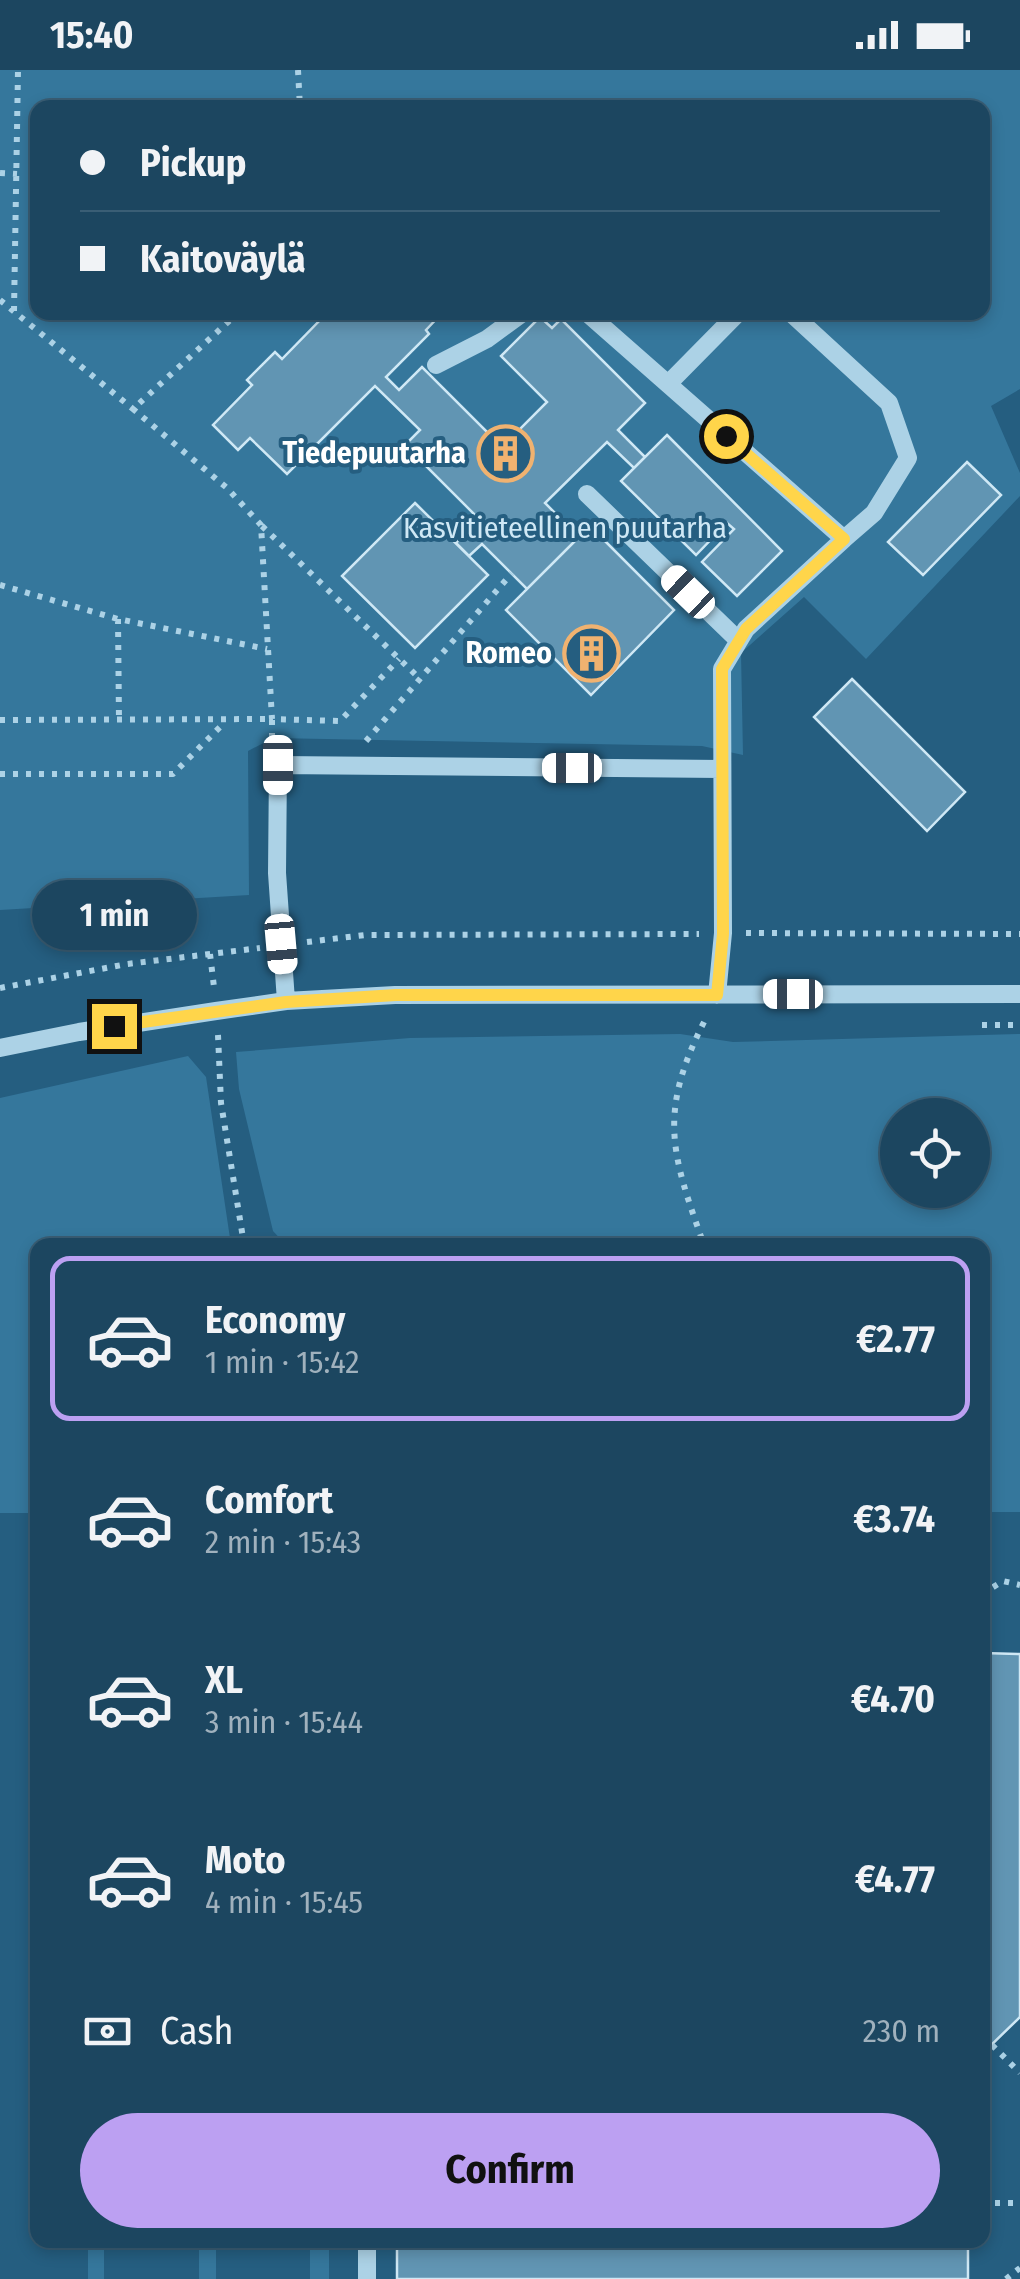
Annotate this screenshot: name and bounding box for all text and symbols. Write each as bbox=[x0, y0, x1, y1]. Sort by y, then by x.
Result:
text: 15:40 bbox=[50, 12, 134, 58]
text: Pickup bbox=[140, 140, 246, 186]
text: Kaitoväylä bbox=[140, 236, 306, 282]
route start bbox=[704, 414, 749, 459]
building icon: Tiedepuutarha bbox=[475, 423, 535, 483]
place label: Tiedepuutarha bbox=[283, 435, 466, 471]
park label: Kasvitieteellinen puutarha bbox=[403, 510, 727, 546]
car bbox=[656, 560, 720, 624]
building icon: Romeo bbox=[561, 623, 621, 683]
place label: Romeo bbox=[465, 635, 552, 671]
car bbox=[263, 735, 293, 795]
car bbox=[542, 753, 602, 783]
callout: 1 min bbox=[32, 881, 196, 951]
text: 1 min bbox=[80, 896, 149, 934]
car bbox=[263, 913, 299, 975]
car bbox=[763, 979, 823, 1009]
route end bbox=[92, 1004, 137, 1049]
map controls bbox=[880, 1098, 990, 1208]
button: locate bbox=[880, 1098, 990, 1208]
icon: car bbox=[85, 1294, 175, 1384]
text: Economy bbox=[205, 1297, 345, 1343]
text: €2.77 bbox=[856, 1316, 935, 1362]
text: 1 min · 15:42 bbox=[205, 1343, 359, 1381]
icon: car bbox=[85, 1474, 175, 1564]
text: Comfort bbox=[205, 1477, 333, 1523]
text: €3.74 bbox=[853, 1496, 935, 1542]
text: 2 min · 15:43 bbox=[205, 1523, 361, 1561]
icon: car bbox=[85, 1654, 175, 1744]
text: XL bbox=[205, 1657, 243, 1703]
text: €4.70 bbox=[851, 1676, 935, 1722]
text: 3 min · 15:44 bbox=[205, 1703, 363, 1741]
icon: car bbox=[85, 1834, 175, 1924]
text: Moto bbox=[205, 1837, 286, 1883]
text: €4.77 bbox=[855, 1856, 935, 1902]
text: 4 min · 15:45 bbox=[205, 1883, 363, 1921]
icon: cash bbox=[80, 2004, 135, 2059]
text: Cash bbox=[160, 2008, 234, 2054]
text: 230 m bbox=[863, 2012, 940, 2050]
button: Confirm bbox=[80, 2113, 940, 2228]

